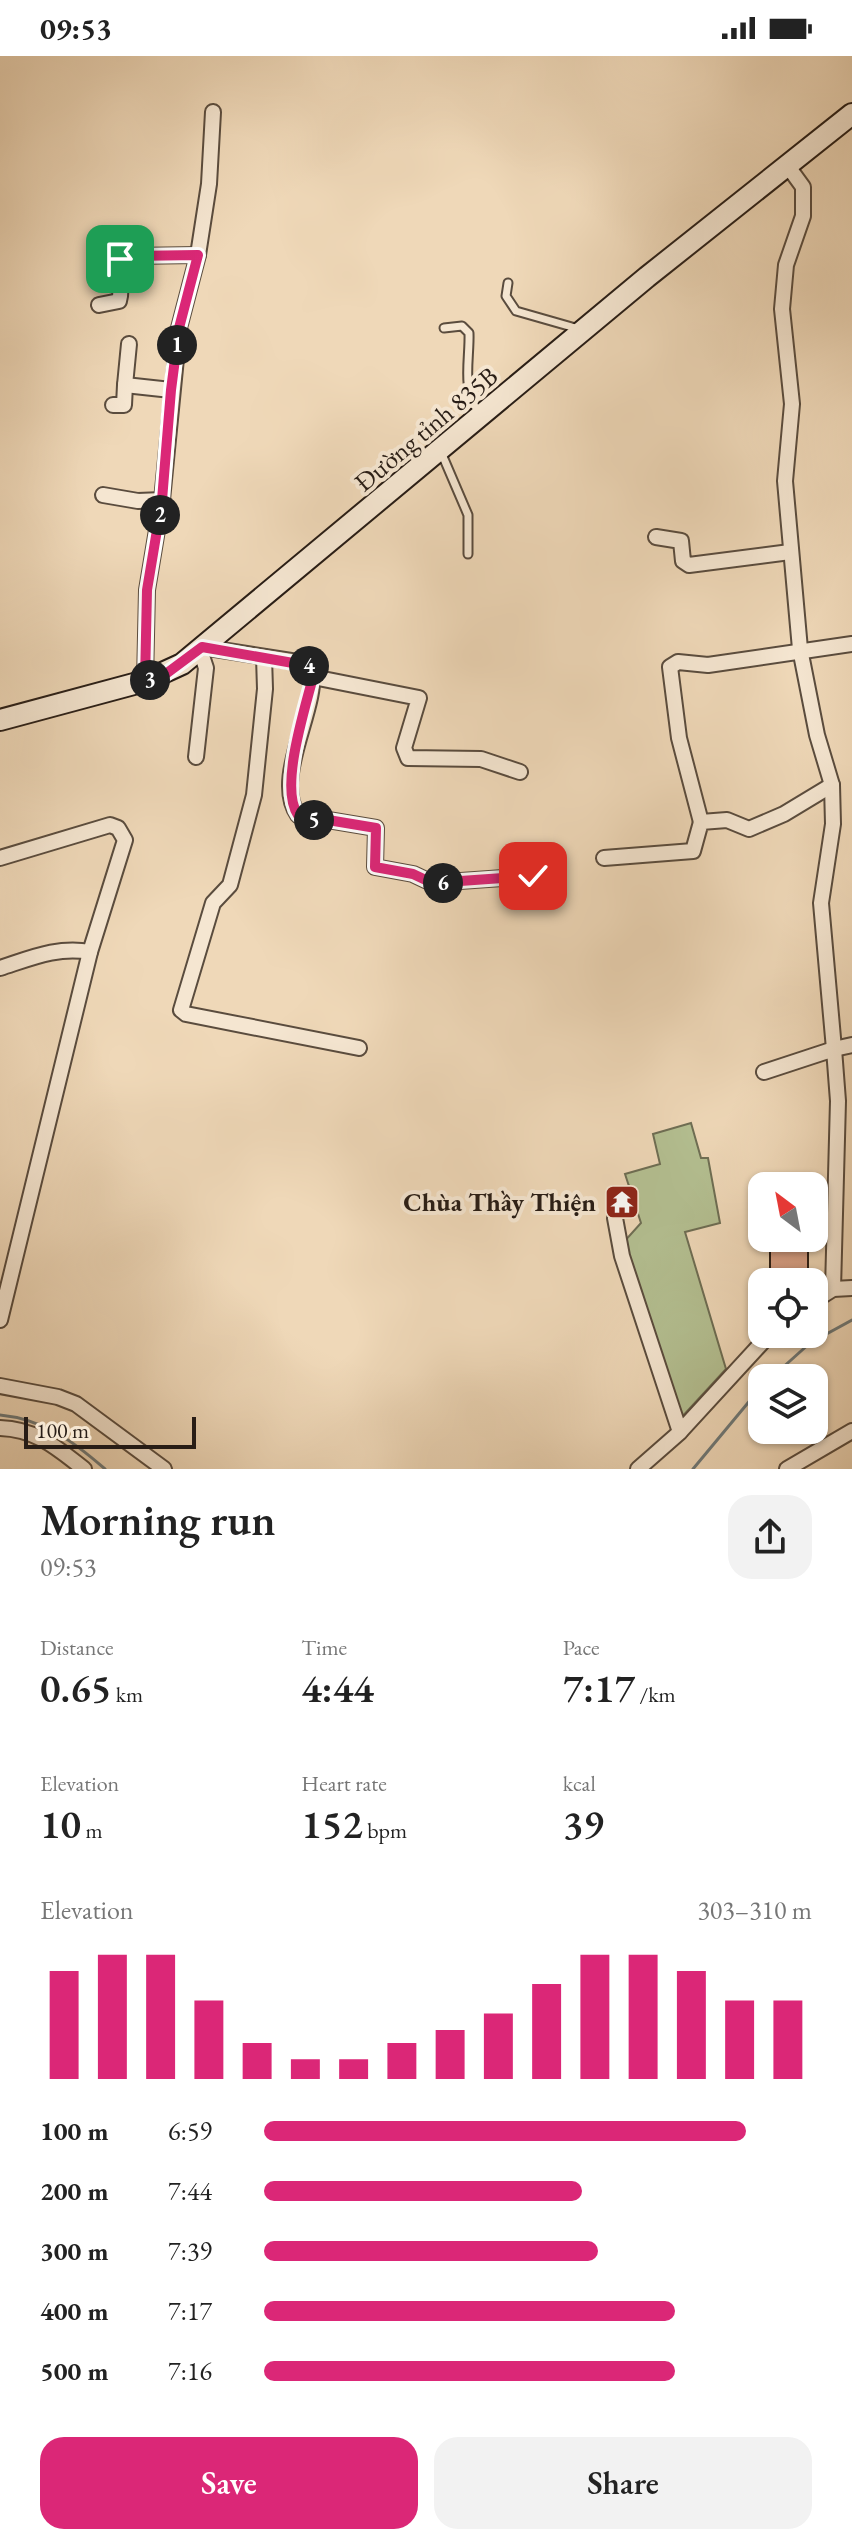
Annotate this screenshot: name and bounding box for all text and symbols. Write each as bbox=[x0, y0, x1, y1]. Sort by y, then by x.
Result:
text: 09:53 bbox=[40, 9, 112, 48]
pin bbox=[86, 225, 154, 293]
icon: arrive bbox=[98, 237, 142, 281]
pin: 1 bbox=[157, 325, 197, 365]
text: 1 bbox=[171, 330, 183, 359]
street label: Đường tỉnh 835B bbox=[347, 359, 505, 499]
pin: 2 bbox=[140, 495, 180, 535]
text: 2 bbox=[154, 500, 166, 529]
pin: 4 bbox=[289, 646, 329, 686]
text: 4 bbox=[303, 651, 315, 680]
pin: 3 bbox=[130, 660, 170, 700]
text: 3 bbox=[144, 665, 156, 694]
pin: 5 bbox=[294, 800, 334, 840]
text: 5 bbox=[308, 805, 320, 834]
pin bbox=[499, 842, 567, 910]
icon: check bbox=[511, 854, 555, 898]
pin: 6 bbox=[423, 863, 463, 903]
text: 6 bbox=[437, 868, 449, 897]
north arrow bbox=[748, 1172, 828, 1252]
map controls bbox=[748, 1172, 828, 1444]
temple icon: Chùa Thầy Thiện bbox=[603, 1183, 641, 1221]
place label: Chùa Thầy Thiện bbox=[403, 1185, 596, 1219]
button: locate bbox=[748, 1268, 828, 1348]
button: layers bbox=[748, 1364, 828, 1444]
scale bar bbox=[24, 1413, 196, 1449]
text: 100 m bbox=[36, 1416, 89, 1445]
text: Morning run bbox=[40, 1491, 276, 1548]
button: share bbox=[728, 1495, 812, 1579]
text: 09:53 bbox=[40, 1550, 96, 1584]
text: Distance bbox=[40, 1633, 113, 1662]
text: Time bbox=[301, 1633, 347, 1662]
text: Pace bbox=[563, 1633, 600, 1662]
text: 0.65 bbox=[40, 1662, 111, 1714]
text: 4:44 bbox=[301, 1662, 374, 1714]
text: 7:17 bbox=[563, 1662, 635, 1714]
text: km bbox=[111, 1680, 143, 1709]
text: /km bbox=[635, 1680, 676, 1709]
text: Elevation bbox=[40, 1769, 119, 1798]
text: Heart rate bbox=[301, 1769, 387, 1798]
text: kcal bbox=[563, 1769, 596, 1798]
text: 10 bbox=[40, 1798, 81, 1850]
text: 152 bbox=[301, 1798, 363, 1850]
text: 39 bbox=[563, 1798, 604, 1850]
text: m bbox=[81, 1816, 103, 1845]
text: bpm bbox=[363, 1816, 407, 1845]
text: Elevation bbox=[40, 1893, 134, 1927]
text: 303–310 m bbox=[697, 1893, 812, 1927]
text: 100 m bbox=[40, 2114, 108, 2148]
text: 6:59 bbox=[168, 2114, 212, 2148]
text: 200 m bbox=[40, 2174, 108, 2208]
text: 7:44 bbox=[168, 2174, 212, 2208]
text: 300 m bbox=[40, 2234, 108, 2268]
text: 7:39 bbox=[168, 2234, 212, 2268]
text: 400 m bbox=[40, 2294, 108, 2328]
text: 7:17 bbox=[168, 2294, 212, 2328]
text: 500 m bbox=[40, 2354, 108, 2388]
text: 7:16 bbox=[168, 2354, 212, 2388]
button: Save bbox=[40, 2437, 418, 2529]
button: Share bbox=[434, 2437, 812, 2529]

